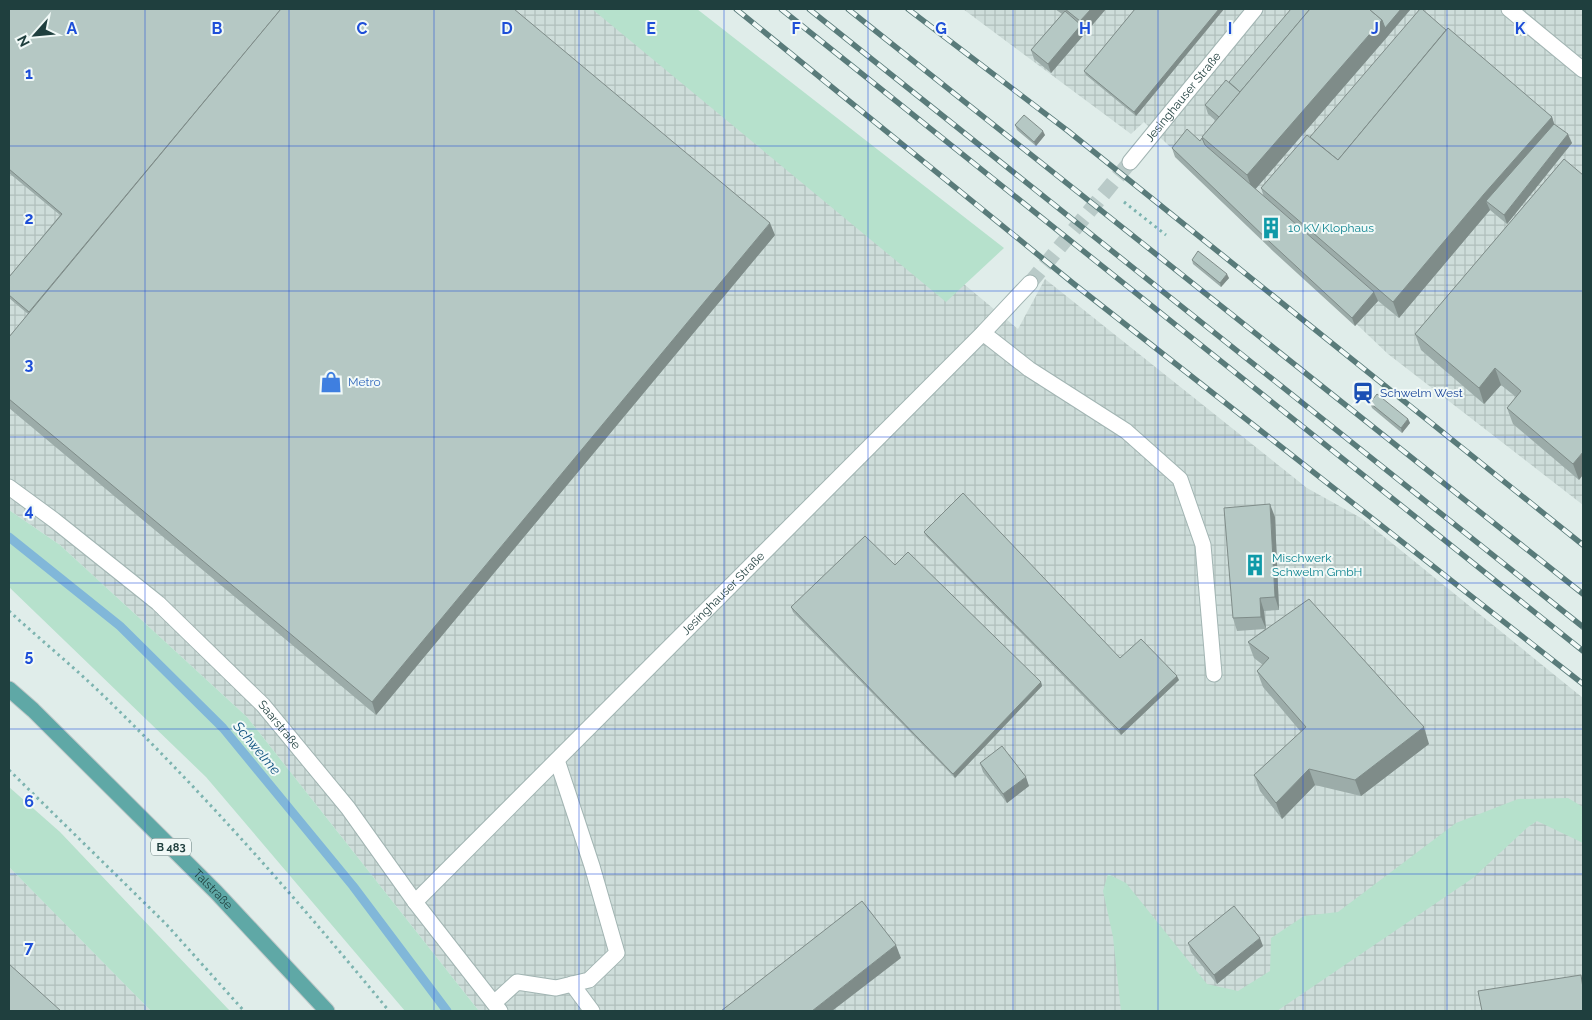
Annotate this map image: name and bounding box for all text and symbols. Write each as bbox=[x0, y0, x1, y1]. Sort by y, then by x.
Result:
north arrow bbox=[10, 10, 60, 60]
text: A bbox=[67, 19, 78, 38]
text: B bbox=[212, 19, 223, 38]
text: C bbox=[357, 19, 368, 38]
text: D bbox=[501, 19, 513, 38]
text: E bbox=[646, 19, 656, 38]
text: F bbox=[791, 19, 801, 38]
text: G bbox=[935, 19, 947, 38]
text: H bbox=[1079, 19, 1091, 38]
text: I bbox=[1228, 19, 1232, 38]
text: J bbox=[1371, 19, 1379, 38]
text: K bbox=[1515, 19, 1526, 38]
text: N bbox=[14, 33, 33, 49]
street label: Jesinghauser Straße bbox=[1142, 49, 1224, 145]
text: 1 bbox=[25, 64, 33, 83]
text: 2 bbox=[24, 209, 34, 228]
building icon: 10 KV Klophaus bbox=[1258, 215, 1284, 241]
place label: 10 KV Klophaus bbox=[1288, 221, 1374, 235]
text: 3 bbox=[25, 355, 34, 374]
shop icon: Metro bbox=[318, 369, 344, 395]
place label: Metro bbox=[348, 375, 381, 389]
station icon: Schwelm West bbox=[1350, 380, 1376, 406]
place label: Schwelm West bbox=[1380, 386, 1463, 400]
text: 4 bbox=[24, 501, 34, 520]
street label: Jesinghauser Straße bbox=[679, 549, 767, 638]
place label: Mischwerk Schwelm GmbH bbox=[1272, 551, 1362, 579]
building icon: Mischwerk Schwelm GmbH bbox=[1242, 552, 1268, 578]
text: 5 bbox=[25, 646, 34, 665]
street label: Saarstraße bbox=[255, 697, 304, 752]
water label: Schwelme bbox=[229, 717, 284, 778]
text: 6 bbox=[24, 792, 34, 811]
road number: B 483 bbox=[151, 839, 191, 856]
street label: Talstraße bbox=[190, 867, 235, 912]
text: 7 bbox=[25, 938, 34, 957]

